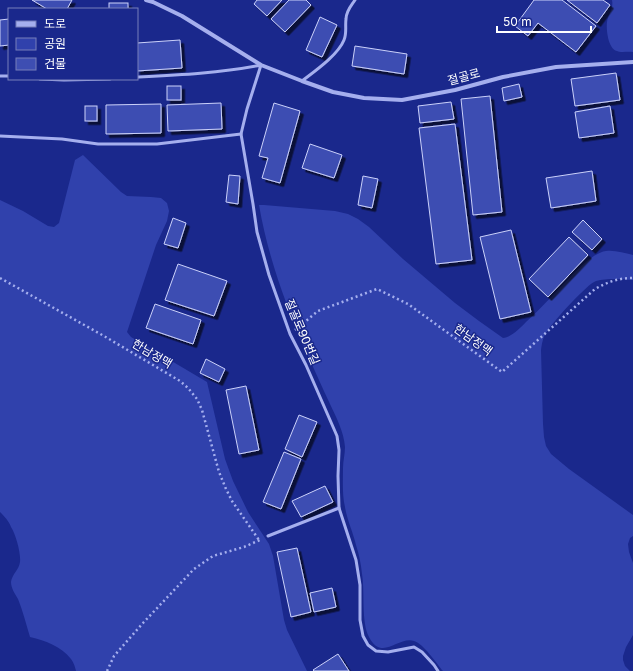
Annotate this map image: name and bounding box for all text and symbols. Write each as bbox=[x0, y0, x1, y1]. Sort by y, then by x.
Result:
legend bbox=[8, 8, 138, 80]
scale bar bbox=[497, 8, 591, 34]
text: 50 m bbox=[503, 14, 532, 29]
text: 도로 bbox=[44, 16, 66, 31]
text: 공원 bbox=[44, 36, 66, 51]
text: 건물 bbox=[44, 56, 66, 71]
street label: 절골로 bbox=[446, 65, 482, 88]
street label: 절골로90번길 bbox=[282, 297, 323, 367]
street label: 한남정맥 bbox=[451, 321, 496, 359]
street label: 한남정맥 bbox=[129, 336, 175, 371]

